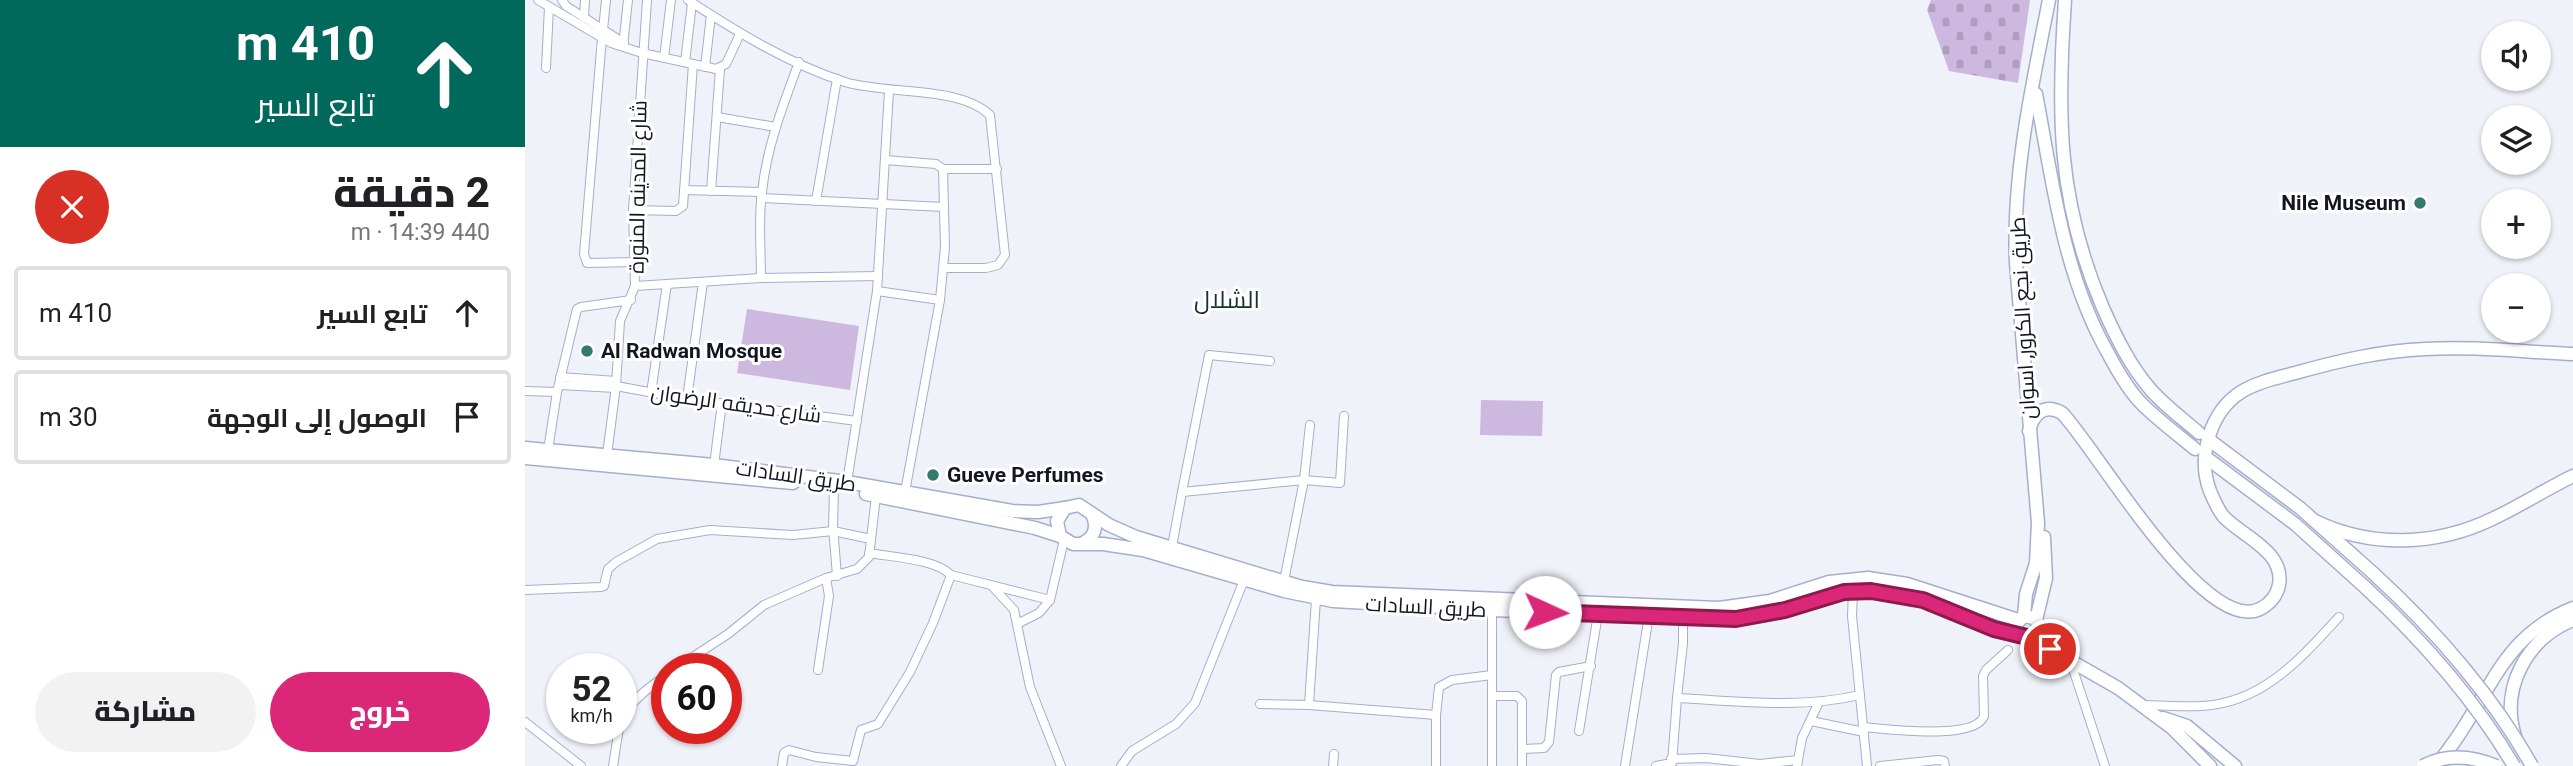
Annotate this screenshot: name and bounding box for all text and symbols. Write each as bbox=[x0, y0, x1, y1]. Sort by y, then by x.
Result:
text: 410 m bbox=[236, 15, 375, 72]
map controls bbox=[2481, 21, 2551, 343]
button: sound bbox=[2481, 21, 2551, 91]
icon: ahead bbox=[399, 28, 490, 119]
text: تابع السير bbox=[256, 86, 375, 124]
street label: شارع المدينه المنورة bbox=[624, 100, 654, 274]
button: layers bbox=[2481, 105, 2551, 175]
text: 2 دقيقة bbox=[333, 168, 490, 217]
button: close bbox=[35, 170, 109, 244]
button: + bbox=[2481, 189, 2551, 259]
place label: Nile Museum bbox=[2281, 191, 2406, 215]
marker: Nile Museum bbox=[2412, 195, 2428, 211]
street label: طريق نجع الكرور, اسوان bbox=[2006, 216, 2042, 420]
text: 440 m · 14:39 bbox=[351, 219, 490, 246]
button: − bbox=[2481, 273, 2551, 343]
district label: الشلال bbox=[1194, 286, 1260, 314]
icon: ahead bbox=[448, 294, 486, 332]
text: 410 m bbox=[39, 298, 112, 328]
text: تابع السير bbox=[317, 299, 427, 329]
place label: Al Radwan Mosque bbox=[601, 339, 782, 363]
marker: Al Radwan Mosque bbox=[579, 343, 595, 359]
street label: شارع حديقه الرضوان bbox=[649, 380, 823, 430]
icon: arrive bbox=[448, 398, 486, 436]
text: 30 m bbox=[39, 402, 98, 432]
text: الوصول إلى الوجهة bbox=[207, 403, 427, 433]
street label: طريق السادات bbox=[734, 456, 858, 497]
place label: Gueve Perfumes bbox=[947, 463, 1104, 487]
marker: Gueve Perfumes bbox=[925, 467, 941, 483]
position arrow bbox=[1508, 575, 1582, 649]
street label: طريق السادات bbox=[1365, 592, 1487, 623]
pin bbox=[2020, 619, 2080, 679]
icon: arrive bbox=[2031, 630, 2069, 668]
speed limit sign: 60 bbox=[651, 653, 742, 744]
text: 52 bbox=[571, 669, 612, 710]
button: مشاركة bbox=[35, 672, 256, 752]
button: خروج bbox=[270, 672, 490, 752]
text: km/h bbox=[570, 705, 613, 726]

